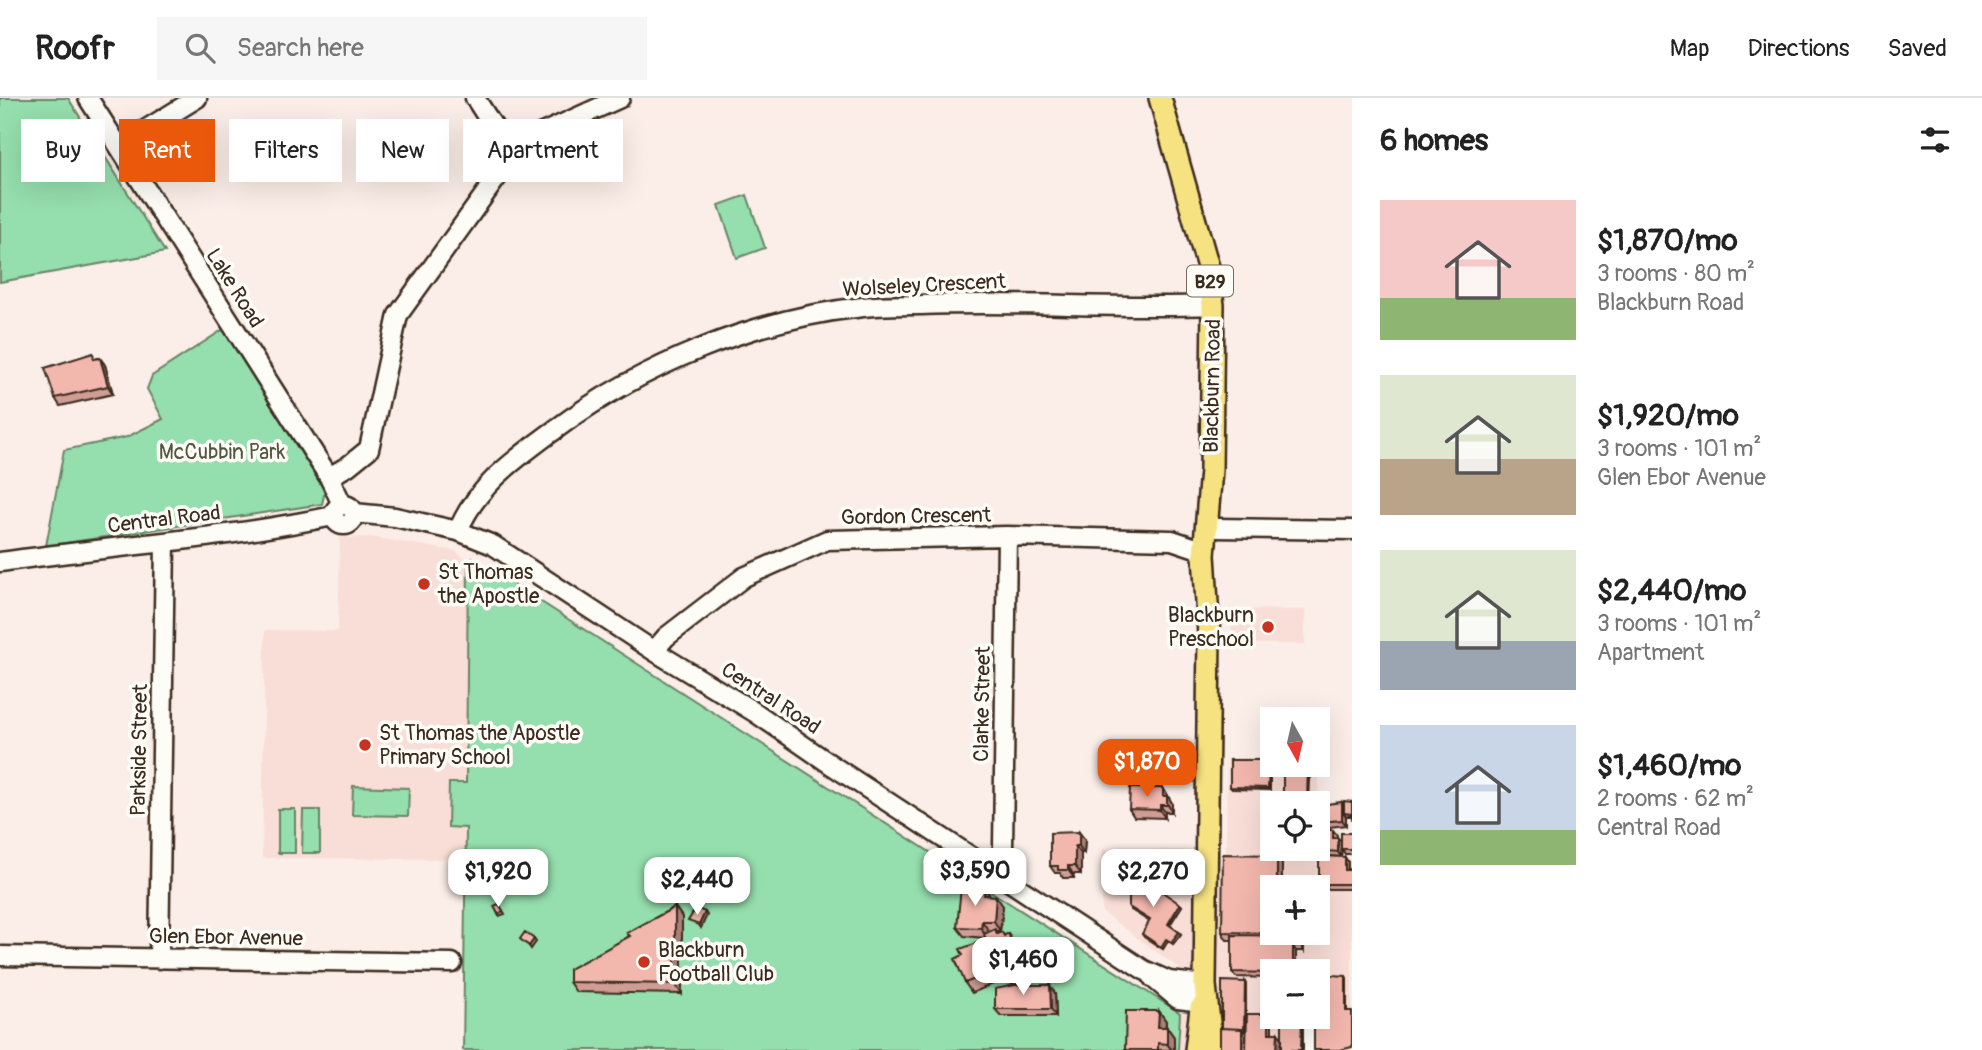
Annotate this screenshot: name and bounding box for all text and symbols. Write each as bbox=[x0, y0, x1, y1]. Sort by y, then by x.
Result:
search box bbox=[157, 17, 647, 80]
text: Roofr bbox=[35, 28, 115, 69]
icon: search bbox=[181, 29, 219, 67]
text: Search here bbox=[237, 32, 364, 64]
text: Map bbox=[1670, 34, 1710, 63]
text: Directions bbox=[1748, 34, 1849, 63]
text: Saved bbox=[1887, 34, 1947, 63]
chip: Buy bbox=[21, 119, 105, 182]
chip: Rent bbox=[119, 119, 215, 182]
chip: Filters bbox=[229, 119, 342, 182]
chip: New bbox=[356, 119, 449, 182]
chip: Apartment bbox=[463, 119, 623, 182]
icon: filters bbox=[1916, 121, 1954, 159]
text: 6 homes bbox=[1380, 122, 1488, 159]
text: $1,870/mo bbox=[1597, 222, 1738, 259]
icon: home bbox=[1436, 228, 1520, 312]
street label: Lake Road bbox=[200, 243, 270, 333]
text: 3 rooms · 80 m² bbox=[1597, 259, 1755, 288]
road number: B29 bbox=[1187, 266, 1233, 296]
street label: Wolseley Crescent bbox=[842, 268, 1007, 303]
text: Blackburn Road bbox=[1597, 288, 1744, 317]
street label: Blackburn Road bbox=[1198, 319, 1227, 453]
text: $1,920/mo bbox=[1597, 397, 1739, 434]
icon: home bbox=[1436, 403, 1520, 487]
text: 3 rooms · 101 m² bbox=[1597, 434, 1761, 463]
park label: McCubbin Park bbox=[159, 439, 286, 466]
text: Glen Ebor Avenue bbox=[1597, 463, 1766, 492]
street label: Central Road bbox=[106, 499, 222, 540]
street label: Gordon Crescent bbox=[841, 502, 992, 531]
place label: St Thomas the Apostle bbox=[437, 559, 540, 610]
text: $2,440/mo bbox=[1597, 572, 1746, 609]
marker: St Thomas the Apostle bbox=[416, 576, 432, 592]
icon: home bbox=[1436, 578, 1520, 662]
place label: Blackburn Preschool bbox=[1168, 602, 1254, 653]
text: 3 rooms · 101 m² bbox=[1597, 609, 1761, 638]
marker: Blackburn Preschool bbox=[1260, 619, 1276, 635]
text: Apartment bbox=[1597, 638, 1704, 667]
street label: Clarke Street bbox=[968, 645, 997, 762]
street label: Central Road bbox=[716, 656, 826, 741]
street label: Parkside Street bbox=[125, 683, 154, 816]
north arrow bbox=[1260, 707, 1330, 777]
map controls bbox=[1260, 707, 1330, 1029]
place label: St Thomas the Apostle Primary School bbox=[379, 720, 581, 771]
marker: St Thomas the Apostle Primary School bbox=[357, 737, 373, 753]
pin: $1,870 bbox=[1090, 740, 1204, 799]
text: $1,870 bbox=[1114, 747, 1180, 776]
text: $1,460/mo bbox=[1597, 747, 1741, 784]
icon: home bbox=[1436, 753, 1520, 837]
text: 2 rooms · 62 m² bbox=[1597, 784, 1754, 813]
button: locate bbox=[1260, 791, 1330, 861]
text: Central Road bbox=[1597, 813, 1721, 842]
pin: $3,590 bbox=[918, 848, 1032, 908]
pin: $1,920 bbox=[441, 850, 555, 909]
pin: $2,270 bbox=[1096, 850, 1210, 909]
text: $3,590 bbox=[939, 856, 1011, 885]
text: $1,920 bbox=[464, 857, 532, 886]
text: $2,270 bbox=[1117, 857, 1189, 886]
pin: $2,440 bbox=[640, 858, 754, 917]
text: $2,440 bbox=[660, 865, 734, 894]
button: + bbox=[1260, 875, 1330, 945]
street label: Glen Ebor Avenue bbox=[149, 923, 304, 952]
place label: Blackburn Football Club bbox=[658, 937, 774, 988]
pin: $1,460 bbox=[966, 937, 1080, 997]
text: $1,460 bbox=[988, 945, 1058, 974]
marker: Blackburn Football Club bbox=[636, 954, 652, 970]
button: − bbox=[1260, 959, 1330, 1029]

